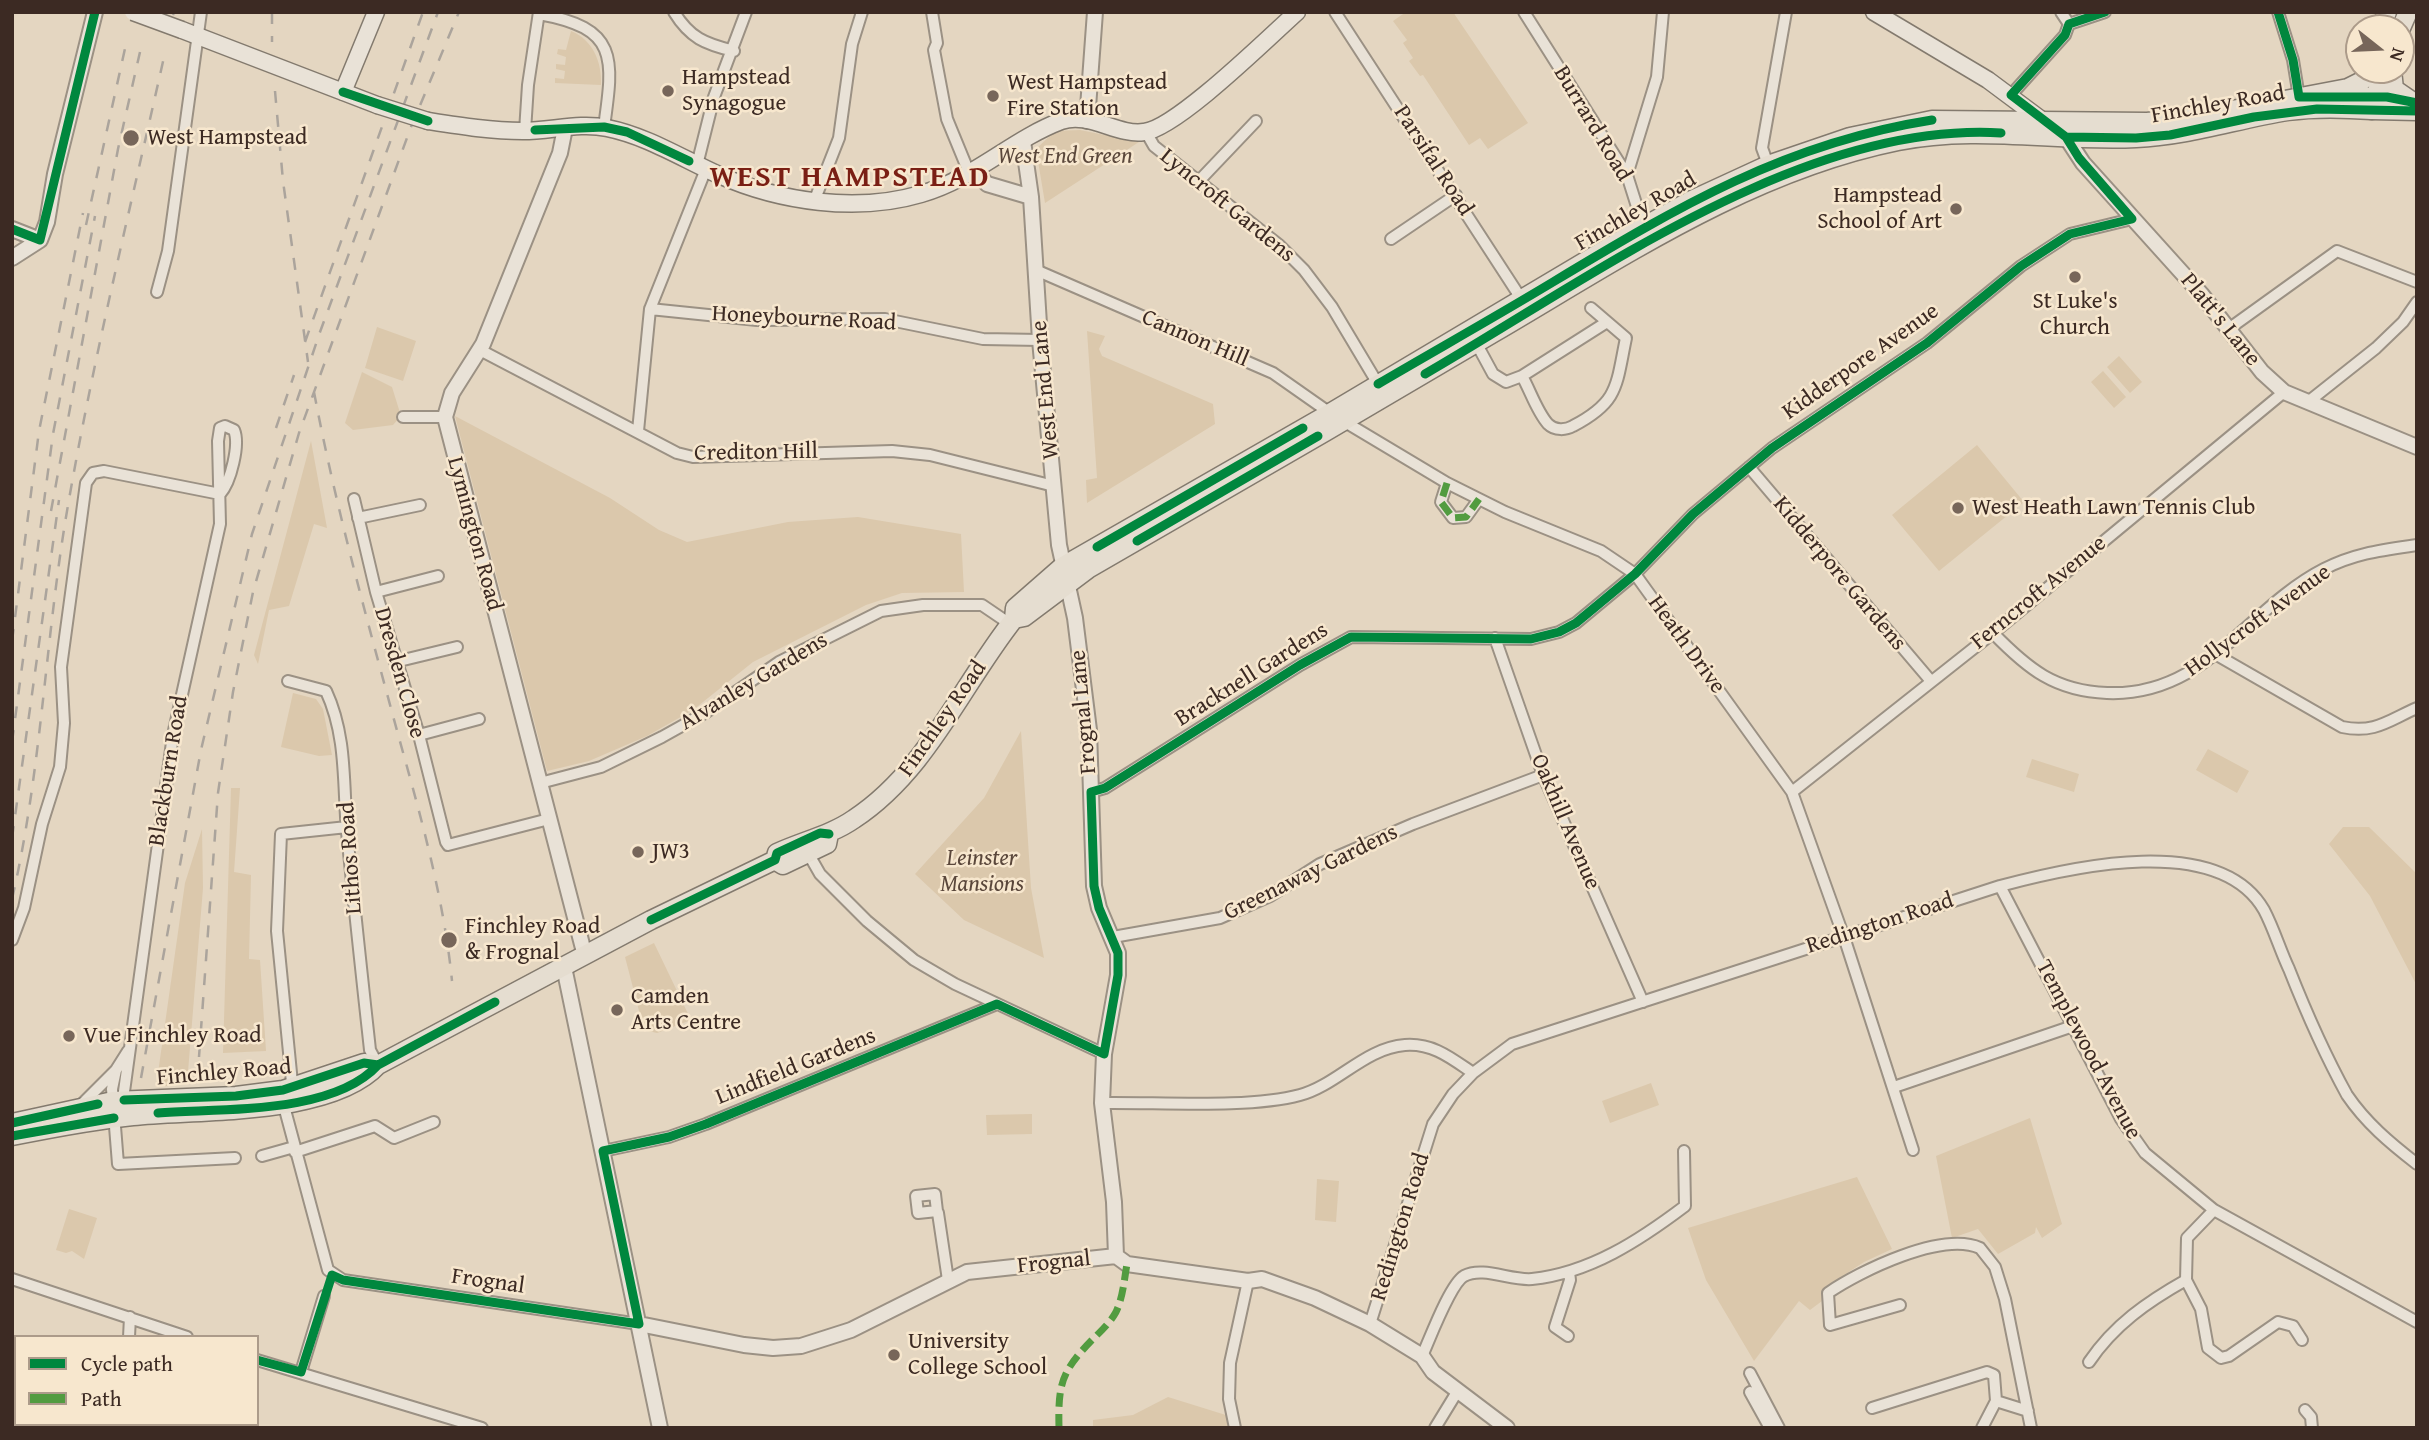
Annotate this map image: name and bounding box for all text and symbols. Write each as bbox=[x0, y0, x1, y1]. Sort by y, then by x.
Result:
north arrow bbox=[2345, 14, 2415, 84]
text: N bbox=[2383, 44, 2413, 65]
street label: Burrard Road bbox=[1547, 61, 1637, 187]
place label: Hampstead Synagogue bbox=[682, 64, 791, 118]
place label: West Hampstead Fire Station bbox=[1007, 69, 1167, 123]
street label: Finchley Road bbox=[2149, 80, 2287, 130]
marker: Hampstead Synagogue bbox=[660, 83, 676, 99]
marker: West Hampstead Fire Station bbox=[985, 88, 1001, 104]
street label: Parsifal Road bbox=[1387, 101, 1479, 221]
place label: West Hampstead bbox=[147, 124, 307, 152]
marker: West Hampstead bbox=[121, 128, 141, 148]
park label: West End Green bbox=[997, 143, 1133, 171]
street label: Lyncroft Gardens bbox=[1154, 143, 1300, 269]
district label: WEST HAMPSTEAD bbox=[711, 160, 989, 196]
street label: Finchley Road bbox=[1571, 166, 1701, 258]
place label: Hampstead School of Art bbox=[1817, 182, 1942, 236]
marker: Hampstead School of Art bbox=[1948, 201, 1964, 217]
street label: Platt's Lane bbox=[2174, 268, 2266, 372]
marker: St Luke's Church bbox=[2067, 269, 2083, 285]
place label: St Luke's Church bbox=[2032, 288, 2118, 342]
street label: Kidderpore Avenue bbox=[1777, 298, 1945, 426]
street label: Honeybourne Road bbox=[711, 300, 897, 338]
street label: Cannon Hill bbox=[1137, 304, 1253, 374]
street label: West End Lane bbox=[1026, 319, 1066, 461]
street label: Crediton Hill bbox=[694, 438, 818, 468]
street label: Lymington Road bbox=[440, 454, 508, 614]
street label: Kidderpore Gardens bbox=[1766, 491, 1912, 657]
place label: West Heath Lawn Tennis Club bbox=[1972, 494, 2255, 522]
marker: West Heath Lawn Tennis Club bbox=[1950, 500, 1966, 516]
street label: Ferncroft Avenue bbox=[1966, 530, 2112, 656]
street label: Hollycroft Avenue bbox=[2180, 559, 2336, 683]
street label: Heath Drive bbox=[1641, 591, 1731, 699]
street label: Dresden Close bbox=[367, 604, 431, 742]
street label: Bracknell Gardens bbox=[1170, 617, 1334, 733]
street label: Alvanley Gardens bbox=[675, 627, 833, 737]
street label: Frognal Lane bbox=[1065, 649, 1103, 775]
street label: Finchley Road bbox=[893, 656, 993, 782]
street label: Blackburn Road bbox=[143, 694, 195, 848]
street label: Oakhill Avenue bbox=[1524, 750, 1606, 894]
street label: Lithos Road bbox=[333, 801, 369, 915]
street label: Greenaway Gardens bbox=[1220, 819, 1402, 927]
place label: JW3 bbox=[652, 838, 690, 866]
marker: JW3 bbox=[630, 844, 646, 860]
park label: Leinster Mansions bbox=[940, 845, 1024, 899]
street label: Redington Road bbox=[1803, 887, 1957, 961]
place label: Finchley Road & Frognal bbox=[465, 913, 600, 967]
marker: Finchley Road & Frognal bbox=[439, 930, 459, 950]
street label: Templewood Avenue bbox=[2029, 956, 2147, 1144]
place label: Camden Arts Centre bbox=[631, 983, 741, 1037]
marker: Camden Arts Centre bbox=[609, 1002, 625, 1018]
place label: Vue Finchley Road bbox=[83, 1022, 262, 1050]
street label: Lindfield Gardens bbox=[712, 1022, 880, 1112]
marker: Vue Finchley Road bbox=[61, 1028, 77, 1044]
street label: Finchley Road bbox=[155, 1053, 293, 1093]
street label: Redington Road bbox=[1365, 1150, 1437, 1304]
street label: Frognal bbox=[1016, 1245, 1092, 1281]
street label: Frognal bbox=[450, 1263, 526, 1301]
place label: University College School bbox=[908, 1328, 1047, 1382]
legend bbox=[14, 1335, 259, 1426]
marker: University College School bbox=[886, 1347, 902, 1363]
text: Cycle path bbox=[81, 1348, 173, 1379]
text: Path bbox=[81, 1383, 121, 1414]

